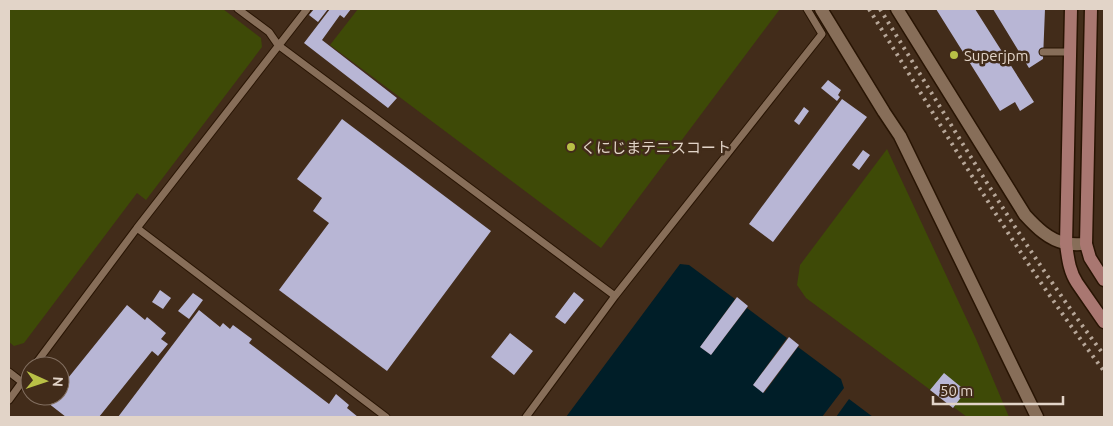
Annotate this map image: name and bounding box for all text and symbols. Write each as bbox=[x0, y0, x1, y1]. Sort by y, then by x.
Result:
place label: Superjpm bbox=[964, 47, 1029, 64]
marker: Superjpm bbox=[948, 49, 960, 61]
place label: くにじまテニスコート bbox=[581, 139, 731, 156]
marker: くにじまテニスコート bbox=[565, 141, 577, 153]
north arrow bbox=[20, 356, 70, 406]
scale bar bbox=[933, 374, 1063, 406]
text: N bbox=[50, 376, 66, 387]
text: 50 m bbox=[940, 382, 973, 399]

